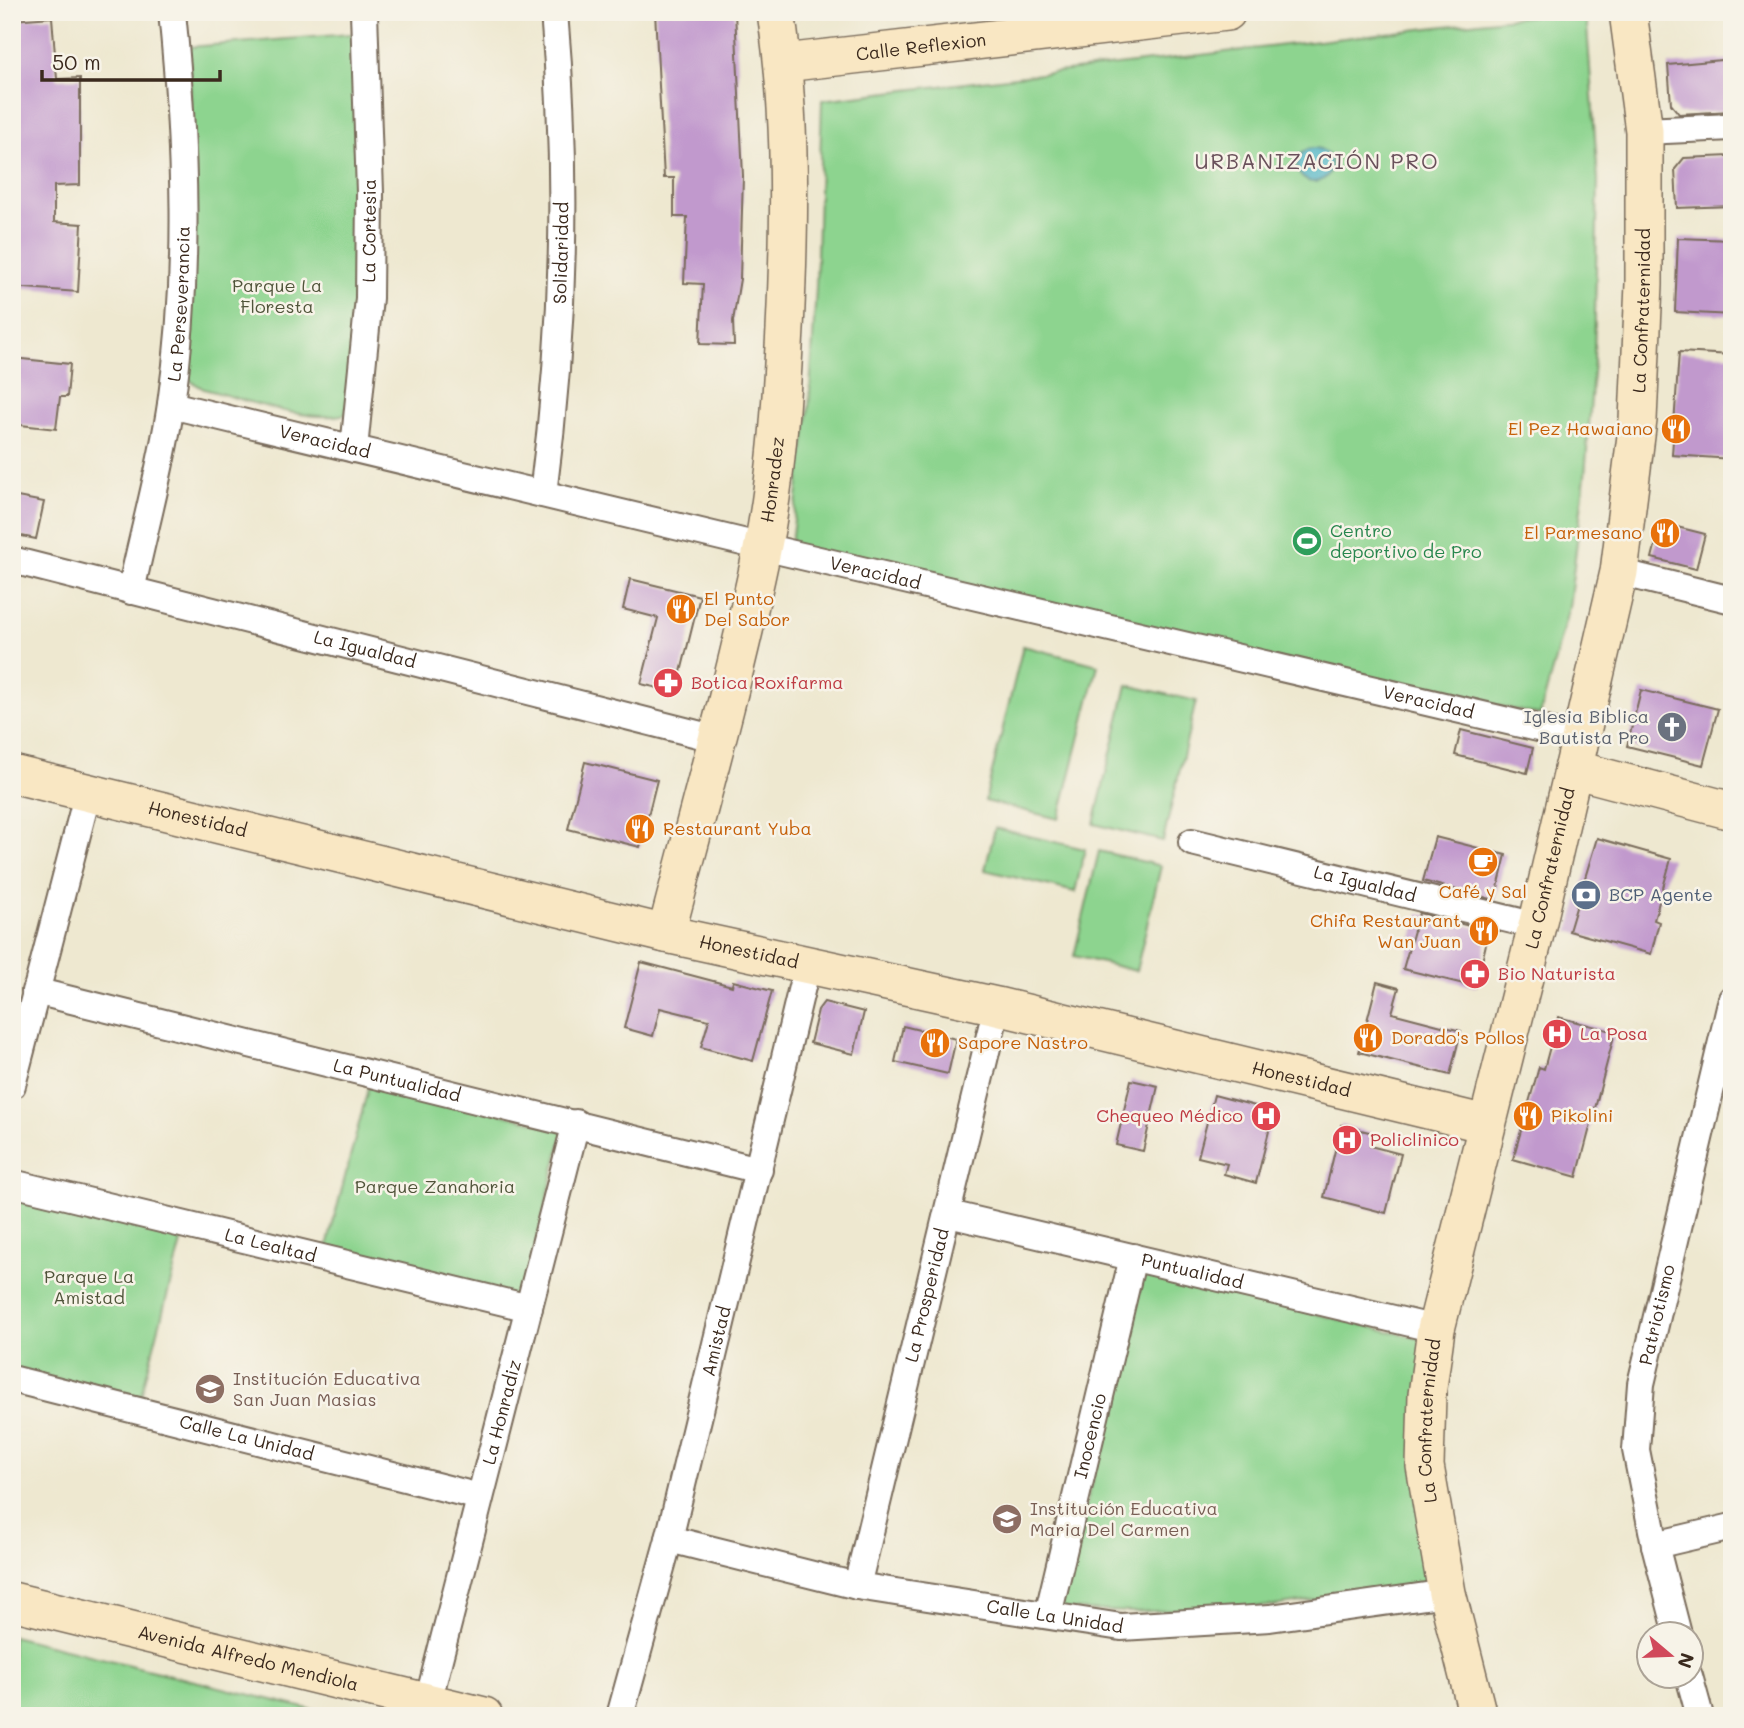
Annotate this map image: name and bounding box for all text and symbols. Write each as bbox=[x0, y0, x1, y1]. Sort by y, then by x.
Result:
street label: Calle Reflexion bbox=[855, 27, 987, 66]
scale bar bbox=[42, 38, 220, 82]
text: 50 m bbox=[52, 48, 101, 75]
district label: URBANIZACIÓN PRO bbox=[1194, 147, 1440, 174]
street label: La Cortesia bbox=[356, 179, 381, 283]
street label: Solidaridad bbox=[547, 202, 573, 304]
street label: La Perseverancia bbox=[161, 226, 195, 383]
street label: La Confraternidad bbox=[1626, 228, 1655, 393]
park label: Parque La Floresta bbox=[232, 273, 322, 318]
restaurant icon: El Pez Hawaiano bbox=[1659, 412, 1693, 446]
place label: El Pez Hawaiano bbox=[1508, 416, 1653, 440]
street label: Veracidad bbox=[277, 418, 373, 463]
street label: Honradez bbox=[754, 436, 789, 524]
restaurant icon: El Parmesano bbox=[1648, 516, 1682, 550]
place label: Centro deportivo de Pro bbox=[1330, 518, 1482, 563]
place label: El Parmesano bbox=[1524, 520, 1642, 544]
sports icon: Centro deportivo de Pro bbox=[1290, 524, 1324, 558]
street label: Veracidad bbox=[827, 550, 924, 595]
place label: El Punto Del Sabor bbox=[704, 586, 790, 631]
restaurant icon: El Punto Del Sabor bbox=[664, 592, 698, 626]
street label: La Igualdad bbox=[311, 624, 419, 673]
pharmacy icon: Botica Roxifarma bbox=[651, 666, 685, 700]
place label: Botica Roxifarma bbox=[691, 670, 844, 694]
street label: Veracidad bbox=[1380, 679, 1477, 724]
place label: Iglesia Biblica Bautista Pro bbox=[1524, 704, 1649, 749]
church icon: Iglesia Biblica Bautista Pro bbox=[1655, 710, 1689, 744]
street label: La Confraternidad bbox=[1519, 785, 1580, 951]
street label: Honestidad bbox=[146, 795, 250, 842]
restaurant icon: Restaurant Yuba bbox=[623, 812, 657, 846]
place label: Restaurant Yuba bbox=[663, 816, 812, 840]
cafe icon: Café y Sal bbox=[1466, 845, 1500, 879]
street label: La Igualdad bbox=[1312, 859, 1419, 907]
bank icon: BCP Agente bbox=[1569, 878, 1603, 912]
place label: Café y Sal bbox=[1439, 879, 1527, 903]
place label: BCP Agente bbox=[1609, 882, 1713, 906]
place label: Chifa Restaurant Wan Juan bbox=[1310, 908, 1461, 953]
restaurant icon: Chifa Restaurant Wan Juan bbox=[1467, 914, 1501, 948]
street label: Honestidad bbox=[697, 929, 801, 973]
pharmacy icon: Bio Naturista bbox=[1458, 957, 1492, 991]
place label: Bio Naturista bbox=[1498, 961, 1616, 985]
hospital icon: La Posa bbox=[1540, 1017, 1574, 1051]
restaurant icon: Dorado's Pollos bbox=[1351, 1021, 1385, 1055]
place label: La Posa bbox=[1580, 1021, 1648, 1045]
place label: Dorado's Pollos bbox=[1391, 1025, 1525, 1049]
restaurant icon: Sapore Nastro bbox=[918, 1026, 952, 1060]
place label: Sapore Nastro bbox=[958, 1030, 1088, 1054]
street label: La Puntualidad bbox=[331, 1052, 464, 1107]
street label: Honestidad bbox=[1250, 1055, 1353, 1102]
hospital icon: Chequeo Médico bbox=[1249, 1099, 1283, 1133]
restaurant icon: Pikolini bbox=[1511, 1099, 1545, 1133]
place label: Chequeo Médico bbox=[1096, 1103, 1243, 1127]
place label: Pikolini bbox=[1551, 1103, 1613, 1127]
hospital icon: Policlinico bbox=[1330, 1123, 1364, 1157]
place label: Policlinico bbox=[1370, 1127, 1459, 1151]
park label: Parque Zanahoria bbox=[355, 1174, 515, 1198]
street label: La Lealtad bbox=[223, 1222, 319, 1267]
street label: La Prosperidad bbox=[898, 1226, 954, 1364]
street label: Puntualidad bbox=[1139, 1247, 1246, 1294]
street label: Patriotismo bbox=[1633, 1262, 1680, 1367]
park label: Parque La Amistad bbox=[44, 1264, 134, 1309]
street label: Amistad bbox=[696, 1303, 736, 1379]
street label: La Confraternidad bbox=[1412, 1337, 1446, 1505]
street label: La Honradiz bbox=[476, 1357, 526, 1467]
place label: Institución Educativa San Juan Masias bbox=[233, 1366, 421, 1411]
school or university icon: Institución Educativa San Juan Masias bbox=[193, 1372, 227, 1406]
street label: Inocencio bbox=[1068, 1390, 1111, 1481]
street label: Calle La Unidad bbox=[177, 1409, 317, 1466]
place label: Institución Educativa Maria Del Carmen bbox=[1030, 1496, 1218, 1541]
school or university icon: Institución Educativa Maria Del Carmen bbox=[990, 1502, 1024, 1536]
street label: Calle La Unidad bbox=[985, 1593, 1125, 1638]
street label: Avenida Alfredo Mendiola bbox=[136, 1619, 361, 1696]
north arrow bbox=[1636, 1620, 1706, 1690]
text: N bbox=[1672, 1650, 1701, 1672]

